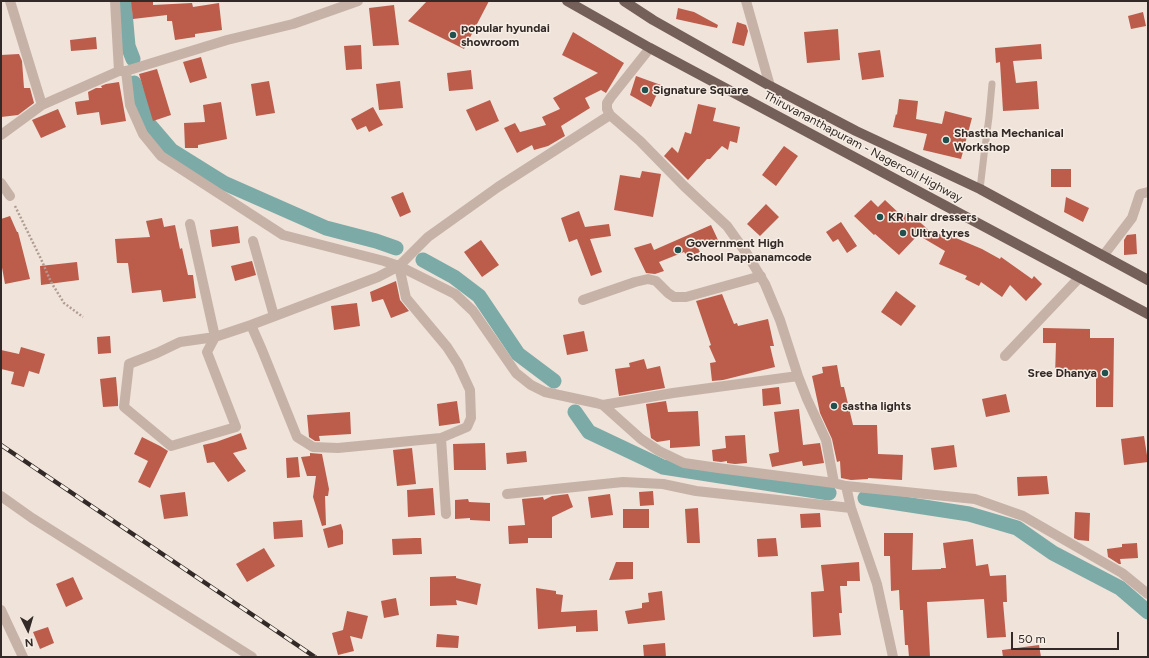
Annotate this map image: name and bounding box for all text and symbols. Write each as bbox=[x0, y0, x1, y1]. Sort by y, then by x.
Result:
place label: popular hyundai showroom bbox=[461, 21, 550, 49]
marker: popular hyundai showroom bbox=[448, 30, 458, 40]
place label: Signature Square bbox=[653, 83, 748, 97]
marker: Signature Square bbox=[640, 85, 650, 95]
street label: Thiruvananthapuram - Nagercoil Highway bbox=[761, 88, 965, 206]
place label: Shastha Mechanical Workshop bbox=[954, 126, 1064, 154]
marker: Shastha Mechanical Workshop bbox=[941, 135, 951, 145]
place label: KR hair dressers bbox=[888, 210, 977, 224]
marker: KR hair dressers bbox=[875, 212, 885, 222]
place label: Ultra tyres bbox=[911, 226, 970, 240]
marker: Ultra tyres bbox=[898, 228, 908, 238]
place label: Government High School Pappanamcode bbox=[686, 236, 812, 264]
marker: Government High School Pappanamcode bbox=[673, 245, 683, 255]
place label: Sree Dhanya bbox=[1028, 366, 1097, 380]
marker: Sree Dhanya bbox=[1100, 368, 1110, 378]
place label: sastha lights bbox=[842, 399, 911, 413]
marker: sastha lights bbox=[829, 401, 839, 411]
north arrow bbox=[8, 610, 48, 650]
scale bar bbox=[1013, 624, 1121, 650]
text: 50 m bbox=[1018, 632, 1046, 646]
text: N bbox=[24, 636, 34, 649]

